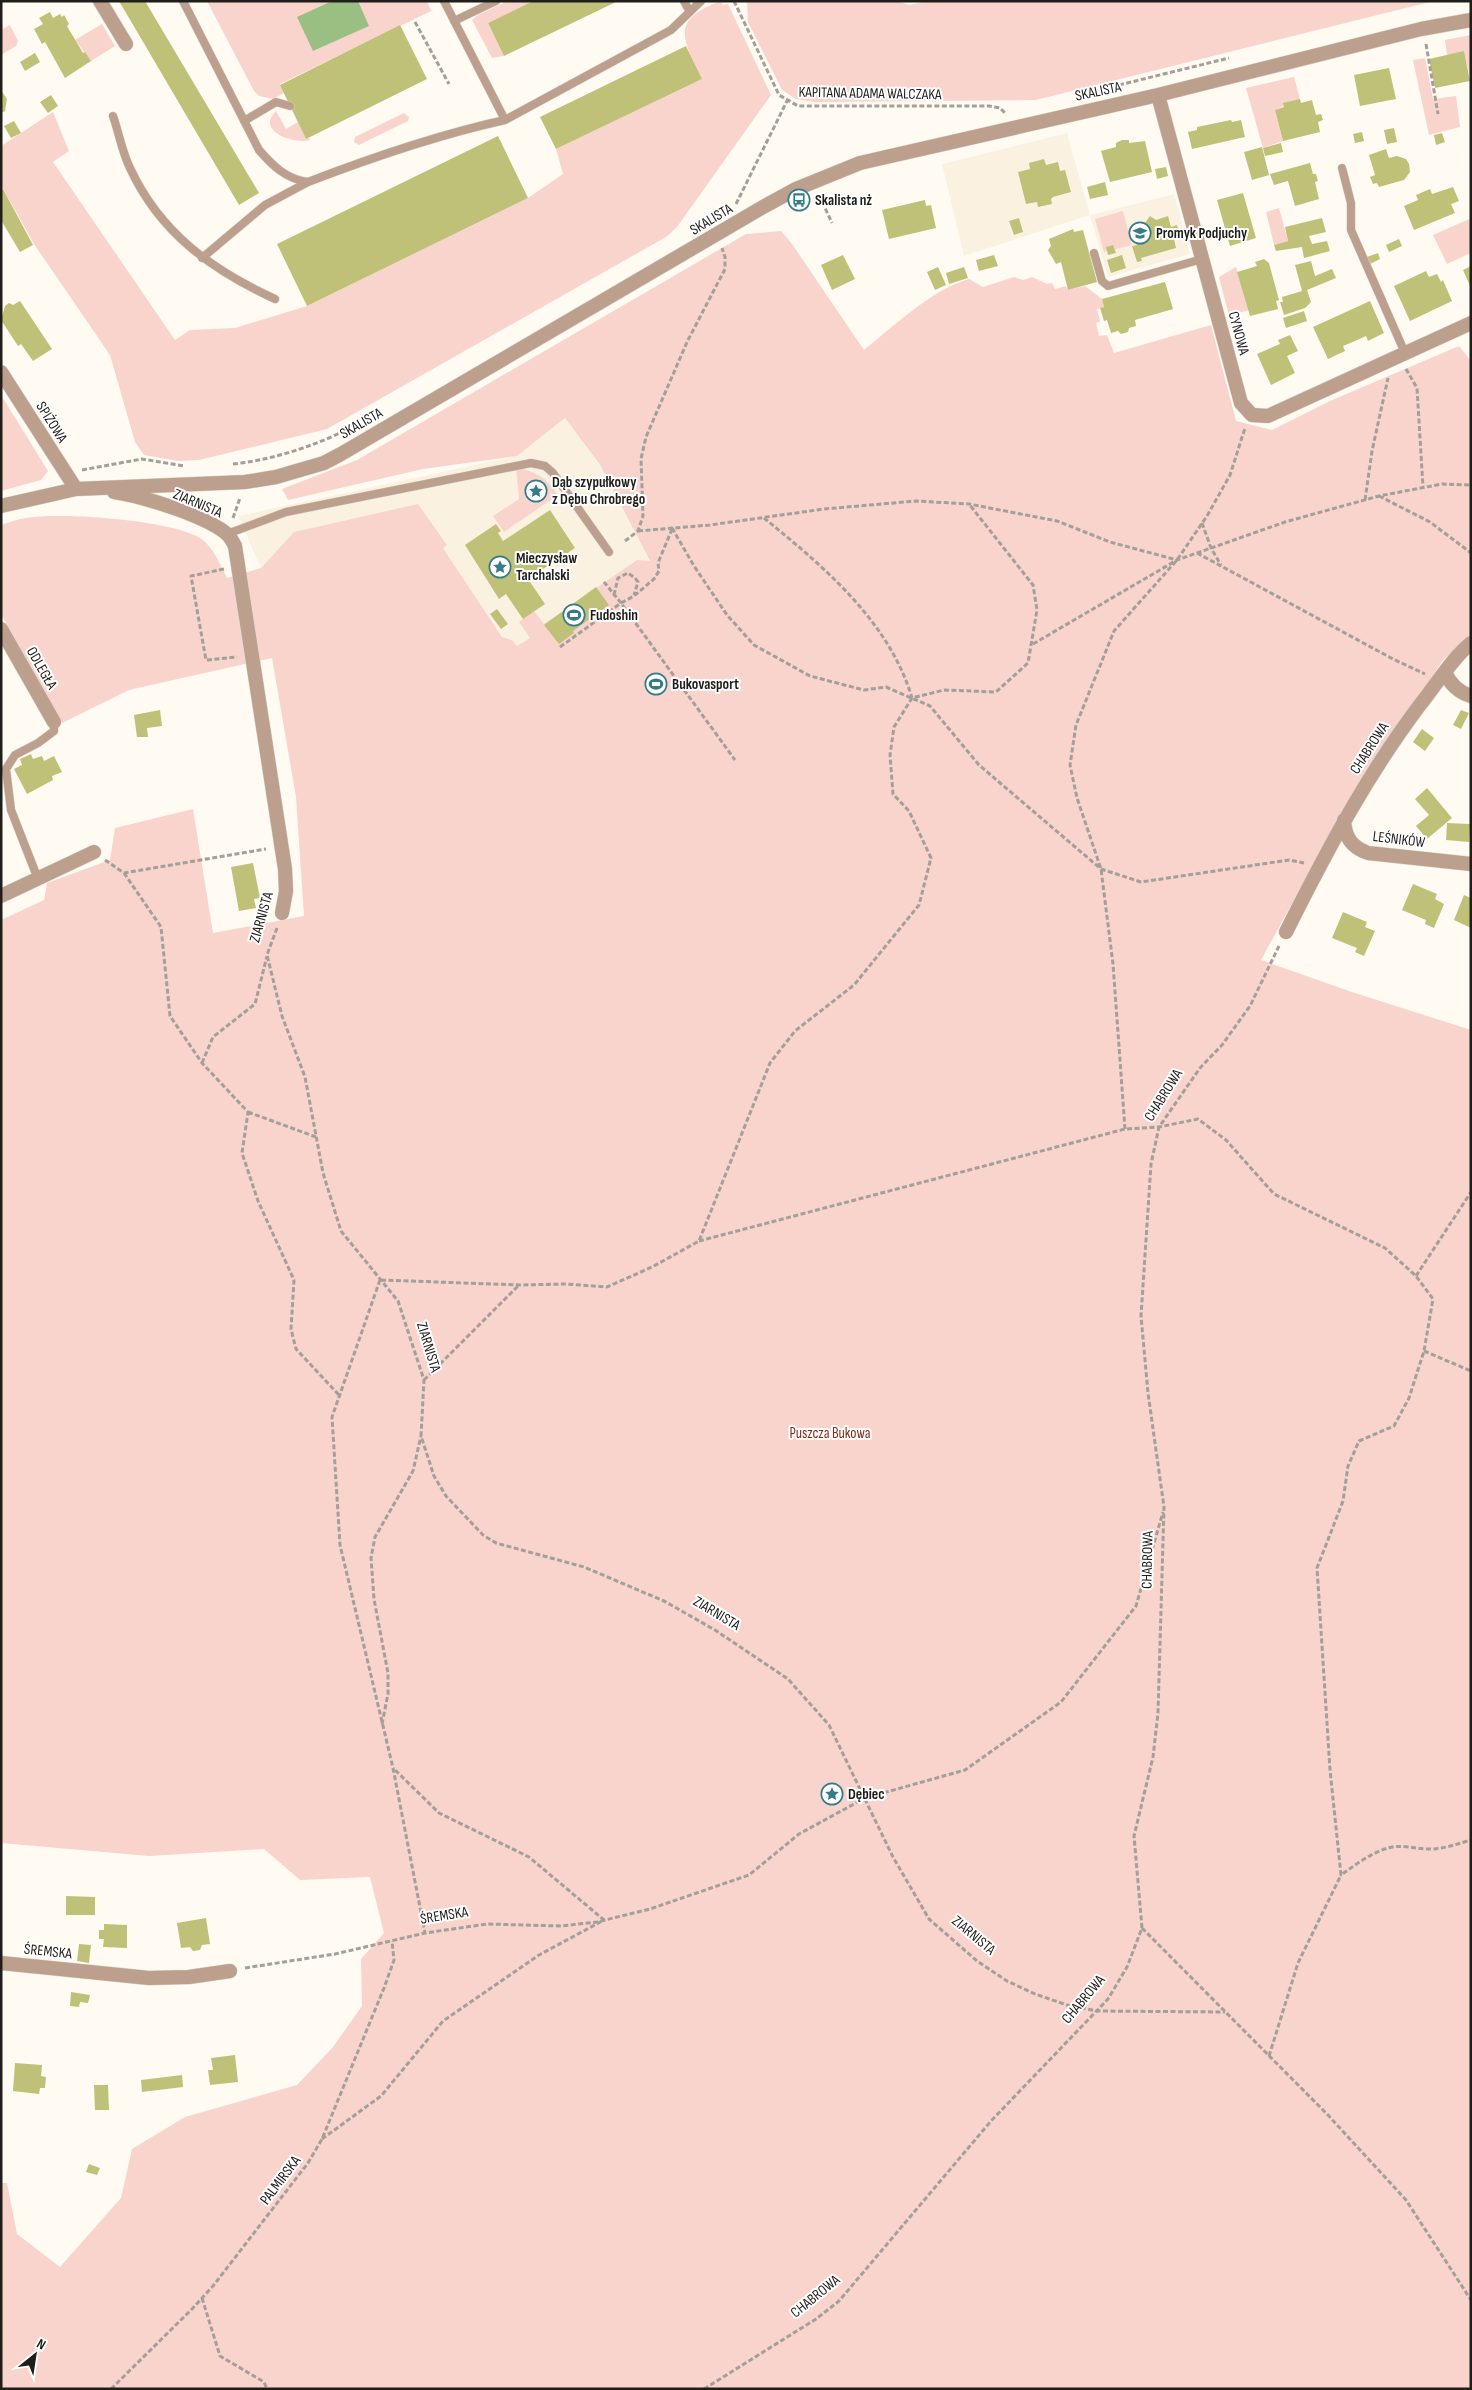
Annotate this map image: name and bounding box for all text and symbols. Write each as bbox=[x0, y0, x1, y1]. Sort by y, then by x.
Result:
street label: SKALISTA bbox=[1073, 77, 1123, 106]
street label: KAPITANA ADAMA WALCZAKA bbox=[798, 83, 942, 104]
bus stop icon: Skalista nż bbox=[787, 188, 811, 212]
place label: Skalista nż bbox=[815, 191, 872, 210]
street label: SKALISTA bbox=[686, 199, 737, 240]
school or university icon: Promyk Podjuchy bbox=[1128, 221, 1152, 245]
place label: Promyk Podjuchy bbox=[1156, 224, 1248, 243]
street label: CYNOWA bbox=[1224, 309, 1254, 357]
street label: SPIŻOWA bbox=[32, 398, 72, 447]
street label: SKALISTA bbox=[336, 403, 387, 443]
place label: Dąb szypułkowy z Dębu Chrobrego bbox=[552, 473, 645, 509]
place icon: Dąb szypułkowy z Dębu Chrobrego bbox=[524, 479, 548, 503]
street label: ZIARNISTA bbox=[170, 485, 226, 522]
place label: Mieczysław Tarchalski bbox=[516, 549, 577, 585]
place icon: Mieczysław Tarchalski bbox=[488, 555, 512, 579]
sports icon: Fudoshin bbox=[562, 603, 586, 627]
place label: Fudoshin bbox=[590, 606, 638, 625]
street label: ODLEGŁA bbox=[22, 644, 62, 693]
sports icon: Bukovasport bbox=[644, 672, 668, 696]
place label: Bukovasport bbox=[672, 675, 739, 694]
street label: CHABROWA bbox=[1346, 718, 1393, 778]
street label: LEŚNIKÓW bbox=[1372, 827, 1426, 852]
street label: ZIARNISTA bbox=[245, 889, 278, 945]
street label: CHABROWA bbox=[1140, 1065, 1187, 1125]
street label: ZIARNISTA bbox=[412, 1320, 445, 1375]
park label: Puszcza Bukowa bbox=[789, 1424, 871, 1443]
street label: CHABROWA bbox=[1137, 1530, 1158, 1589]
street label: ZIARNISTA bbox=[690, 1592, 744, 1635]
place icon: Dębiec bbox=[820, 1782, 844, 1806]
place label: Dębiec bbox=[848, 1785, 884, 1804]
street label: ŚREMSKA bbox=[419, 1902, 470, 1929]
street label: ZIARNISTA bbox=[948, 1912, 1000, 1960]
street label: ŚREMSKA bbox=[23, 1940, 73, 1964]
street label: CHABROWA bbox=[1057, 1971, 1110, 2028]
street label: PALMIRSKA bbox=[256, 2152, 305, 2209]
street label: CHABROWA bbox=[787, 2270, 844, 2322]
north arrow bbox=[10, 2330, 60, 2380]
text: N bbox=[34, 2335, 49, 2353]

